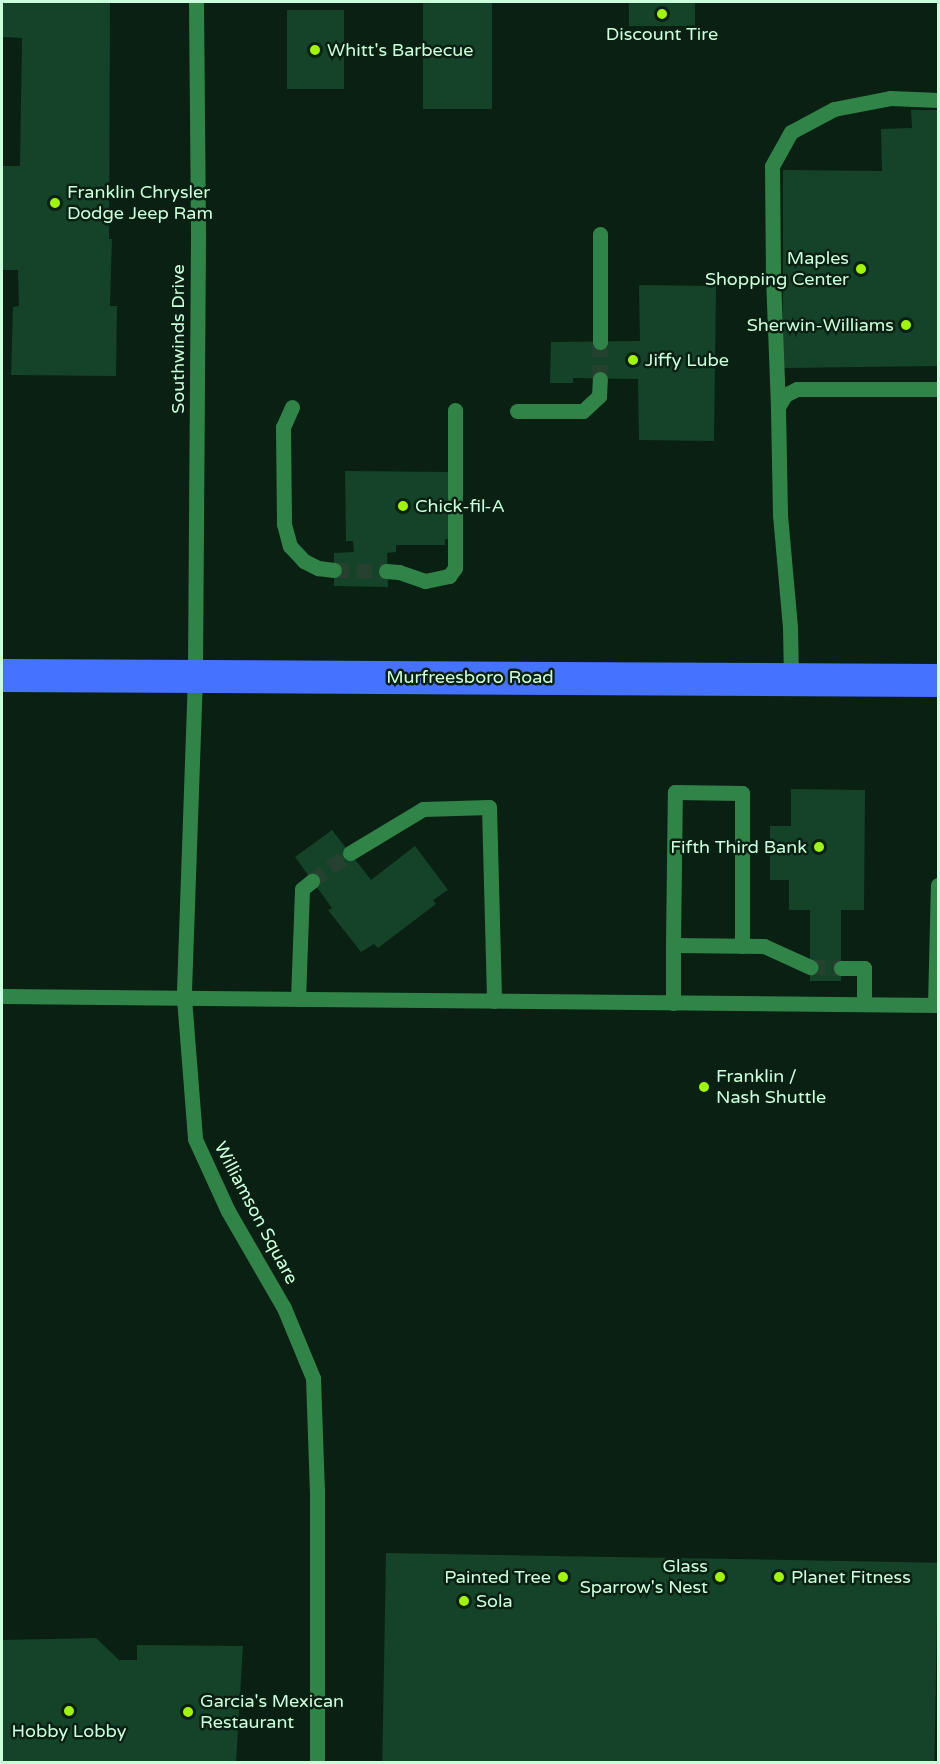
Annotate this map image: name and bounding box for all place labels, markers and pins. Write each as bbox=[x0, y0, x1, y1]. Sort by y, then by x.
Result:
marker: Discount Tire bbox=[655, 7, 669, 21]
place label: Discount Tire bbox=[606, 23, 718, 45]
place label: Whitt's Barbecue bbox=[327, 39, 473, 61]
marker: Whitt's Barbecue bbox=[308, 43, 322, 57]
place label: Franklin Chrysler Dodge Jeep Ram bbox=[67, 182, 213, 224]
marker: Franklin Chrysler Dodge Jeep Ram bbox=[48, 196, 62, 210]
place label: Maples Shopping Center bbox=[705, 248, 849, 290]
marker: Maples Shopping Center bbox=[854, 262, 868, 276]
place label: Sherwin-Williams bbox=[747, 314, 894, 336]
marker: Sherwin-Williams bbox=[899, 318, 913, 332]
place label: Jiffy Lube bbox=[645, 349, 729, 371]
marker: Jiffy Lube bbox=[626, 353, 640, 367]
place label: Chick-fil-A bbox=[415, 495, 505, 517]
marker: Chick-fil-A bbox=[396, 499, 410, 513]
place label: Fifth Third Bank bbox=[670, 836, 807, 858]
marker: Fifth Third Bank bbox=[812, 840, 826, 854]
place label: Franklin / Nash Shuttle bbox=[716, 1066, 826, 1108]
marker: Franklin / Nash Shuttle bbox=[697, 1080, 711, 1094]
place label: Glass Sparrow's Nest bbox=[580, 1556, 708, 1598]
place label: Painted Tree bbox=[444, 1566, 551, 1588]
place label: Planet Fitness bbox=[791, 1566, 911, 1588]
marker: Painted Tree bbox=[556, 1570, 570, 1584]
marker: Glass Sparrow's Nest bbox=[713, 1570, 727, 1584]
marker: Planet Fitness bbox=[772, 1570, 786, 1584]
place label: Sola bbox=[476, 1590, 513, 1612]
marker: Sola bbox=[457, 1594, 471, 1608]
place label: Garcia's Mexican Restaurant bbox=[200, 1691, 344, 1734]
marker: Hobby Lobby bbox=[62, 1704, 76, 1718]
marker: Garcia's Mexican Restaurant bbox=[181, 1705, 195, 1719]
place label: Hobby Lobby bbox=[12, 1720, 126, 1742]

